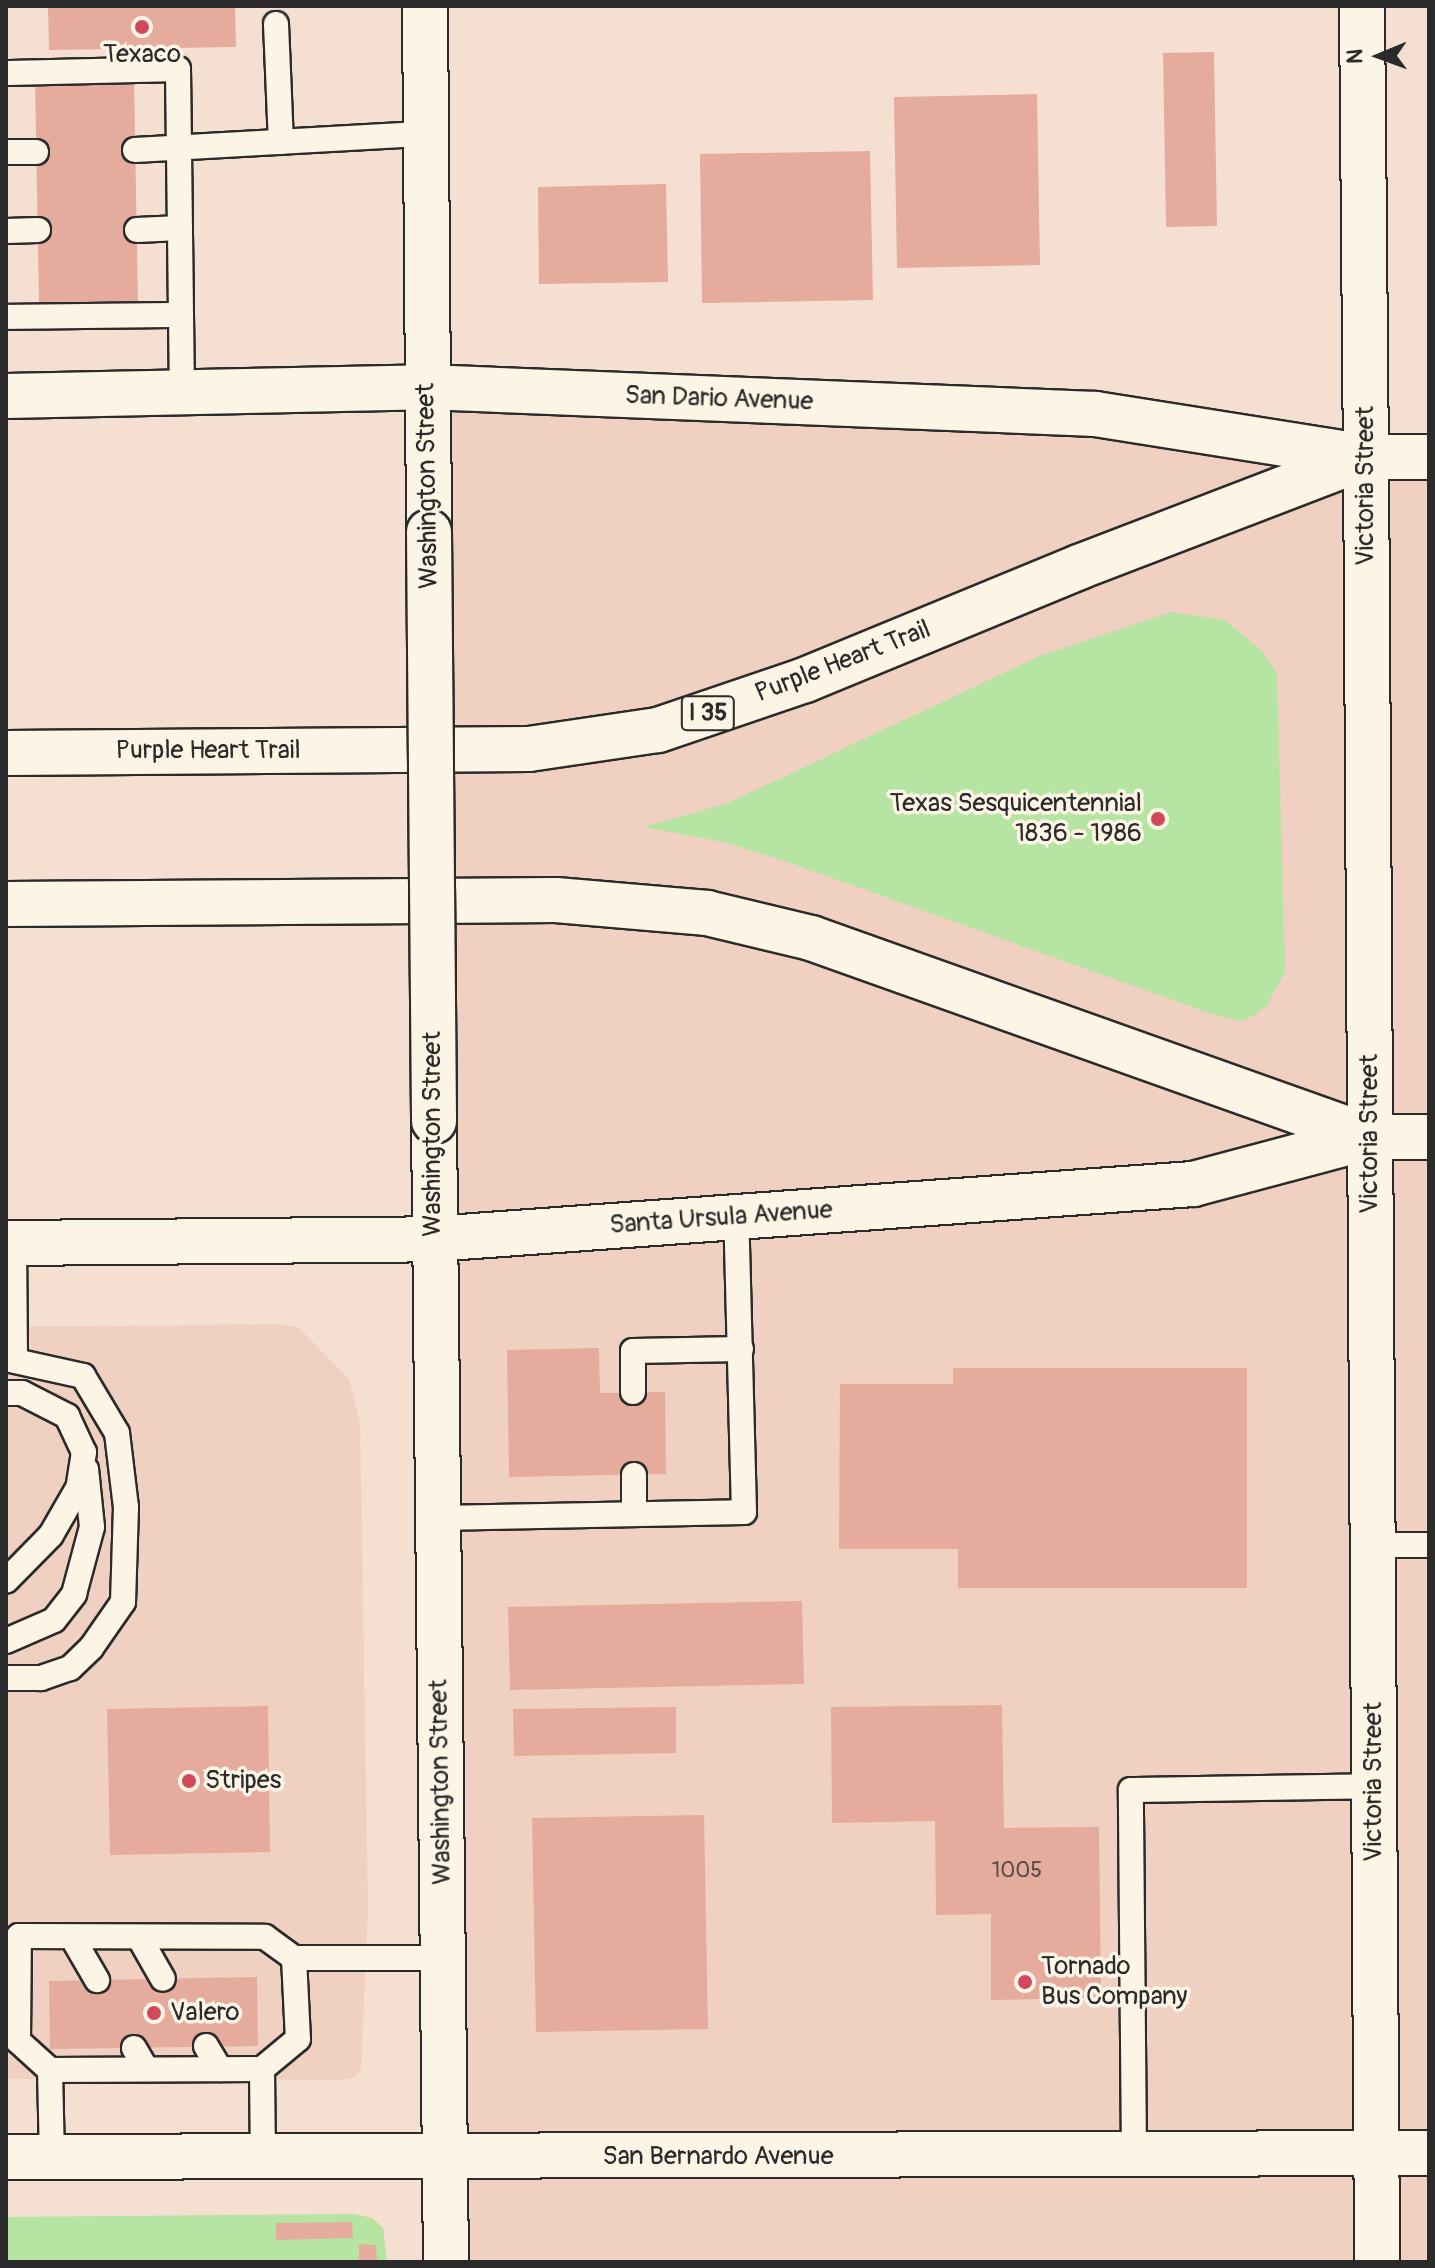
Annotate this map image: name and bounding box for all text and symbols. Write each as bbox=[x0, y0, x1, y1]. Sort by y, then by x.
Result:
north arrow bbox=[1339, 16, 1419, 96]
marker: Texaco bbox=[133, 18, 151, 36]
place label: Texaco bbox=[103, 39, 181, 71]
text: N bbox=[1341, 49, 1369, 64]
street label: San Dario Avenue bbox=[624, 380, 814, 418]
street label: Washington Street bbox=[411, 383, 445, 589]
street label: Victoria Street bbox=[1350, 406, 1382, 566]
street label: Purple Heart Trail bbox=[751, 614, 935, 710]
road number: I 35 bbox=[680, 693, 736, 733]
street label: Purple Heart Trail bbox=[115, 735, 301, 767]
place label: Texas Sesquicentennial 1836 - 1986 bbox=[889, 788, 1142, 850]
marker: Texas Sesquicentennial 1836 - 1986 bbox=[1149, 810, 1167, 828]
street label: Washington Street bbox=[417, 1031, 449, 1237]
street label: Victoria Street bbox=[1354, 1054, 1386, 1214]
street label: Santa Ursula Avenue bbox=[608, 1195, 834, 1241]
street label: Washington Street bbox=[424, 1679, 458, 1885]
street label: Victoria Street bbox=[1358, 1702, 1390, 1862]
place label: Stripes bbox=[205, 1765, 281, 1797]
marker: Stripes bbox=[180, 1772, 198, 1790]
house number: 1005 bbox=[992, 1858, 1042, 1884]
place label: Tornado Bus Company bbox=[1041, 1951, 1187, 2012]
marker: Tornado Bus Company bbox=[1016, 1973, 1034, 1991]
place label: Valero bbox=[170, 1997, 239, 2029]
marker: Valero bbox=[145, 2004, 163, 2022]
street label: San Bernardo Avenue bbox=[603, 2141, 833, 2173]

